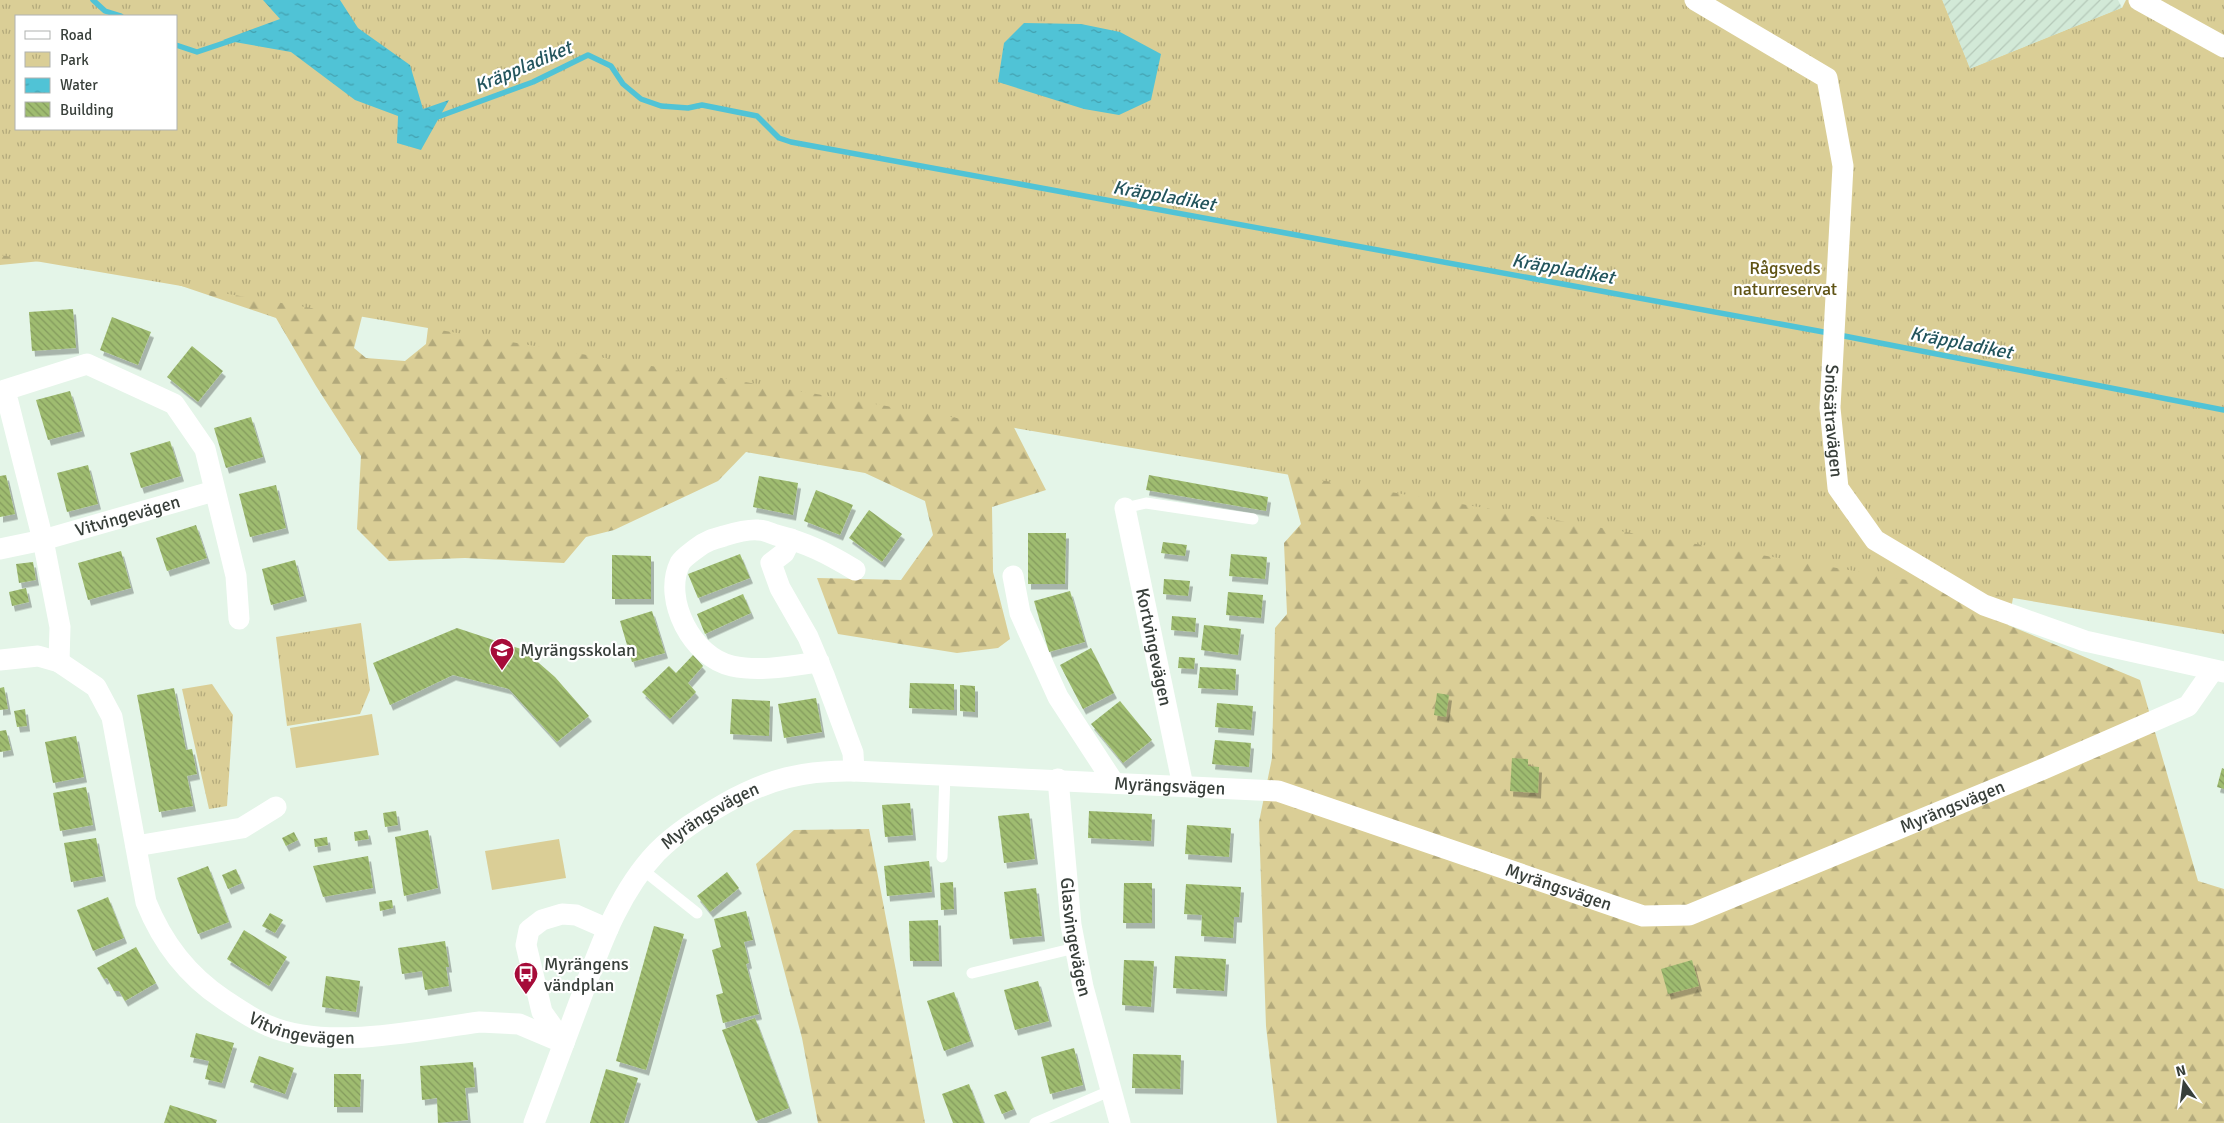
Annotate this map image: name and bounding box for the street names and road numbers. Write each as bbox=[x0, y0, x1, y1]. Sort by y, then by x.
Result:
street label: Snösätravägen bbox=[1819, 364, 1848, 478]
street label: Vitvingevägen bbox=[73, 490, 183, 541]
street label: Kortvingevägen bbox=[1131, 586, 1177, 708]
street label: Myrängsvägen bbox=[1114, 772, 1226, 800]
street label: Myrängsvägen bbox=[1897, 775, 2008, 838]
street label: Myrängsvägen bbox=[656, 777, 762, 854]
street label: Myrängsvägen bbox=[1502, 859, 1615, 916]
street label: Glasvingevägen bbox=[1056, 876, 1096, 999]
street label: Vitvingevägen bbox=[245, 1007, 355, 1049]

